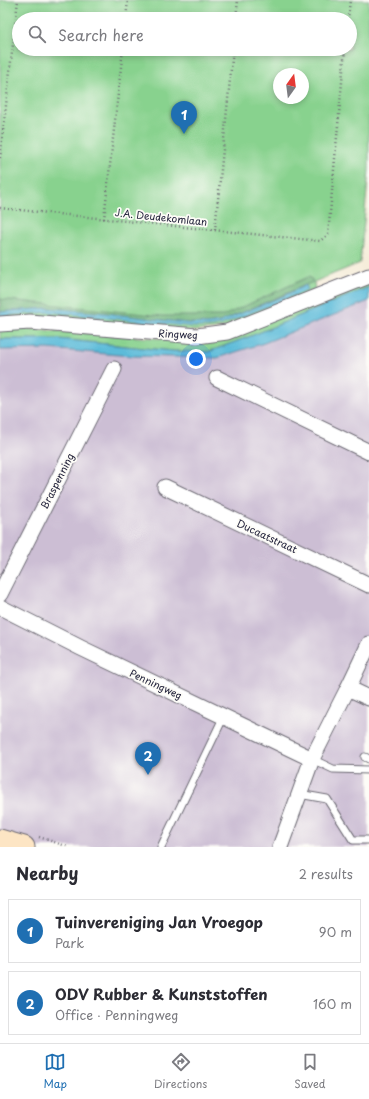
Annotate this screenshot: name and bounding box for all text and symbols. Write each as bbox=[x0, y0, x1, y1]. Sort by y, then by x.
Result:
search box bbox=[12, 12, 357, 56]
icon: search bbox=[26, 23, 48, 45]
text: Search here bbox=[58, 23, 144, 46]
north arrow bbox=[273, 68, 309, 104]
pin: 1 bbox=[171, 101, 197, 134]
street label: J.A. Deudekomlaan bbox=[114, 204, 208, 229]
street label: Ringweg bbox=[158, 325, 198, 342]
your location bbox=[186, 349, 206, 369]
street label: Braspenning bbox=[36, 450, 77, 511]
street label: Ducaatstraat bbox=[234, 515, 300, 556]
street label: Penningweg bbox=[127, 665, 185, 702]
pin: 2 bbox=[135, 742, 161, 775]
text: Nearby bbox=[16, 860, 78, 886]
text: 2 results bbox=[299, 864, 353, 883]
text: Tuinvereniging Jan Vroegop bbox=[55, 910, 263, 933]
text: 1 bbox=[27, 922, 33, 941]
text: 90 m bbox=[319, 922, 352, 941]
text: Park bbox=[55, 933, 84, 952]
text: ODV Rubber & Kunststoffen bbox=[55, 982, 268, 1005]
text: 2 bbox=[25, 994, 35, 1013]
text: 160 m bbox=[313, 994, 352, 1013]
text: Office · Penningweg bbox=[55, 1005, 179, 1024]
tab: Map bbox=[43, 1051, 67, 1092]
tab: Directions bbox=[154, 1051, 207, 1092]
tab: Saved bbox=[294, 1051, 326, 1092]

